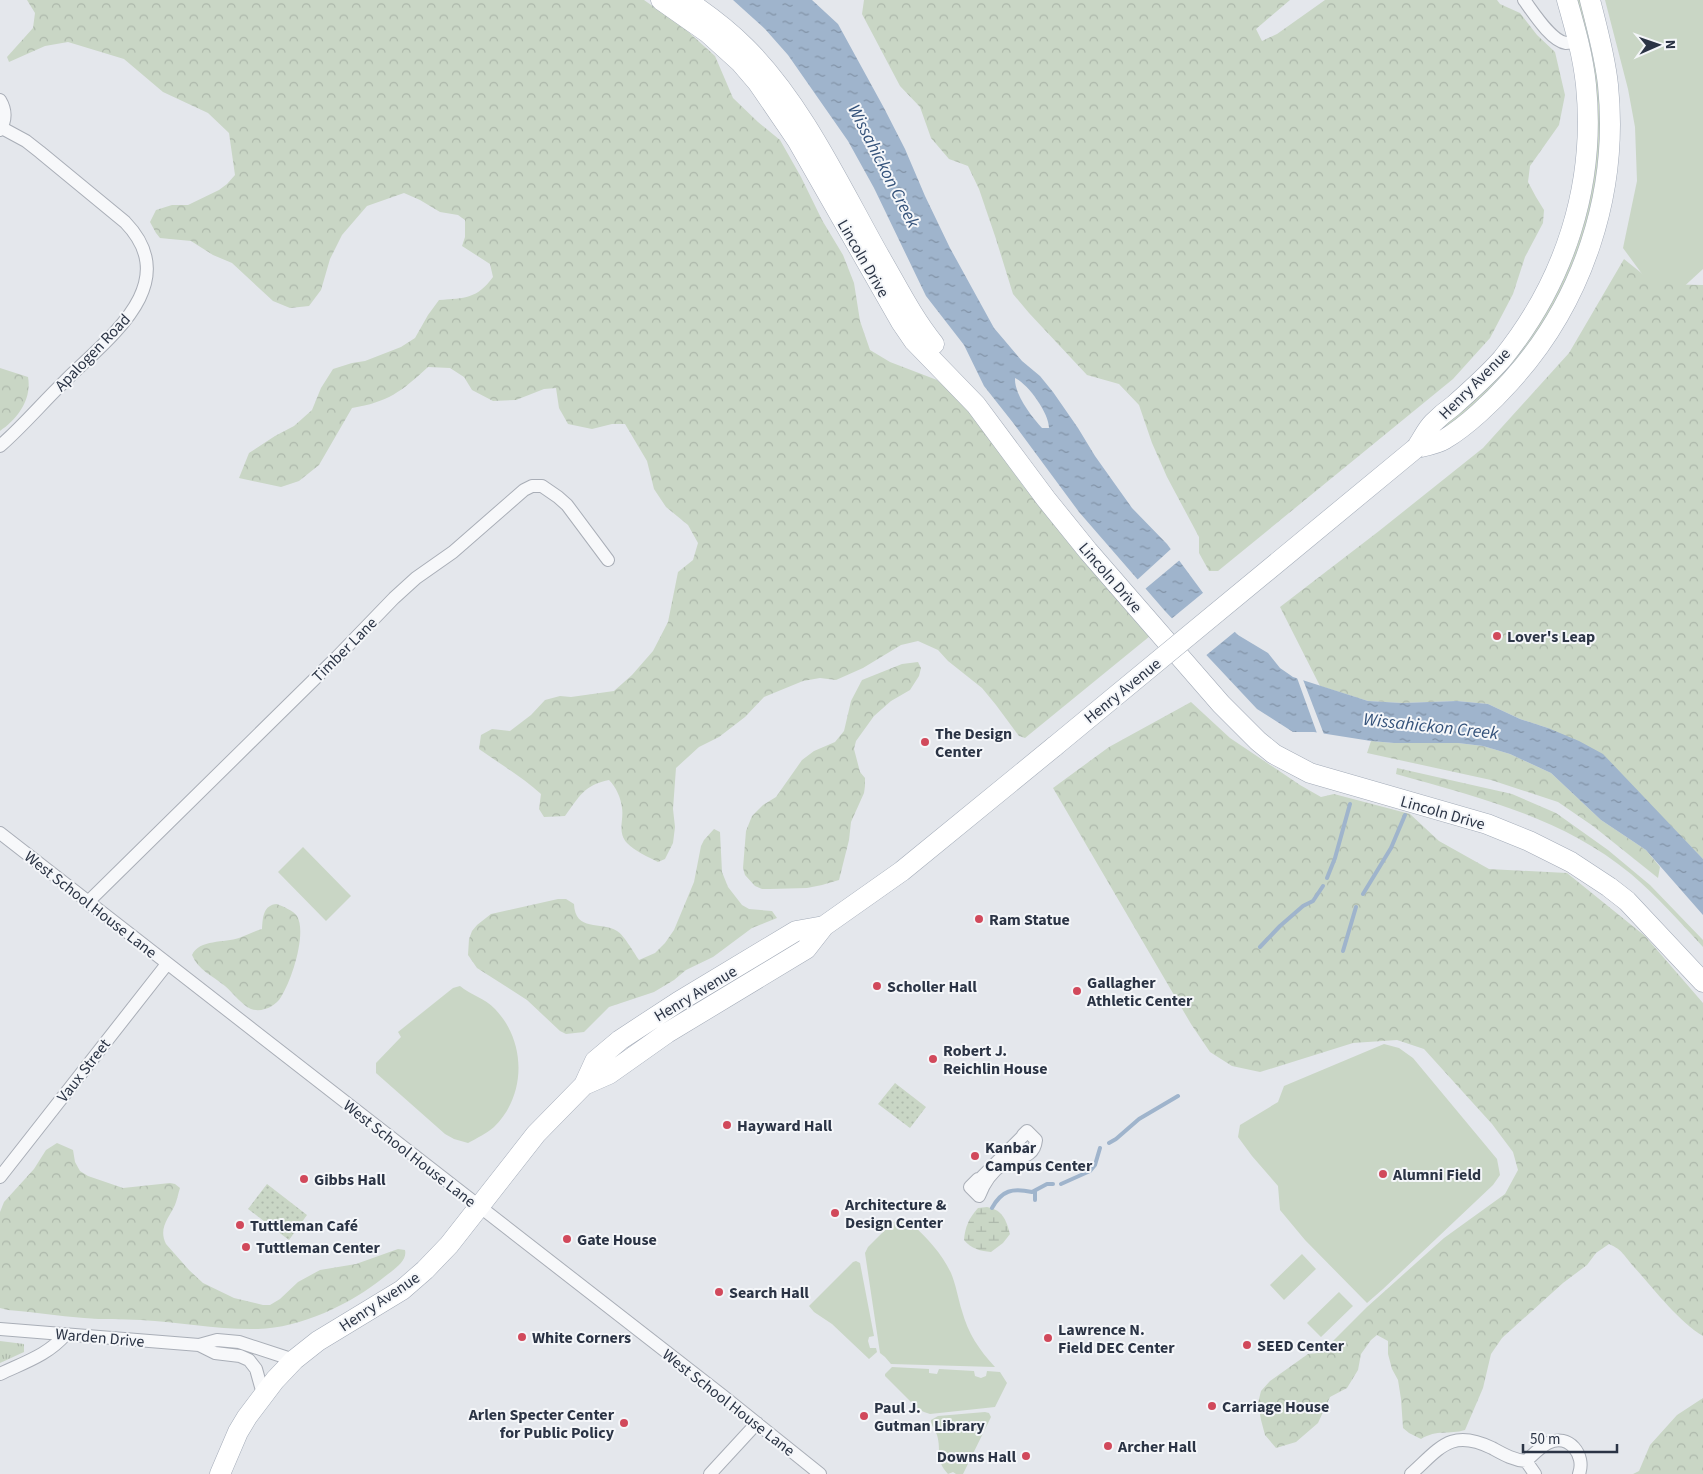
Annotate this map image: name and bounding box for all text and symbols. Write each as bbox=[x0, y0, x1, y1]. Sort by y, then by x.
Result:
north arrow bbox=[1633, 20, 1683, 70]
text: N bbox=[1660, 40, 1680, 50]
water label: Wissahickon Creek bbox=[842, 100, 926, 233]
street label: Lincoln Drive bbox=[832, 215, 894, 302]
street label: Apalogen Road bbox=[50, 309, 135, 396]
street label: Henry Avenue bbox=[1434, 343, 1515, 424]
street label: Lincoln Drive bbox=[1073, 538, 1147, 618]
street label: Timber Lane bbox=[307, 612, 382, 687]
place label: Lover's Leap bbox=[1507, 626, 1595, 648]
marker: Lover's Leap bbox=[1491, 630, 1503, 642]
street label: Henry Avenue bbox=[1080, 653, 1166, 729]
water label: Wissahickon Creek bbox=[1362, 707, 1500, 746]
place label: The Design Center bbox=[935, 723, 1012, 763]
marker: The Design Center bbox=[919, 736, 931, 748]
street label: Lincoln Drive bbox=[1398, 790, 1488, 836]
street label: West School House Lane bbox=[19, 846, 161, 964]
place label: Ram Statue bbox=[989, 909, 1070, 931]
marker: Ram Statue bbox=[973, 913, 985, 925]
street label: Henry Avenue bbox=[650, 960, 741, 1027]
place label: Gallagher Athletic Center bbox=[1086, 972, 1193, 1012]
place label: Scholler Hall bbox=[887, 976, 977, 998]
marker: Scholler Hall bbox=[871, 980, 883, 992]
marker: Gallagher Athletic Center bbox=[1071, 985, 1083, 997]
street label: Vaux Street bbox=[52, 1034, 116, 1107]
place label: Robert J. Reichlin House bbox=[943, 1040, 1047, 1080]
marker: Robert J. Reichlin House bbox=[927, 1053, 939, 1065]
street label: West School House Lane bbox=[338, 1095, 480, 1213]
place label: Hayward Hall bbox=[737, 1115, 833, 1137]
marker: Hayward Hall bbox=[721, 1119, 733, 1131]
place label: Kanbar Campus Center bbox=[985, 1137, 1093, 1177]
marker: Kanbar Campus Center bbox=[969, 1150, 981, 1162]
place label: Alumni Field bbox=[1392, 1164, 1481, 1186]
marker: Alumni Field bbox=[1377, 1168, 1389, 1180]
place label: Gibbs Hall bbox=[314, 1169, 386, 1191]
marker: Gibbs Hall bbox=[298, 1173, 310, 1185]
place label: Architecture & Design Center bbox=[844, 1194, 947, 1234]
marker: Architecture & Design Center bbox=[829, 1207, 841, 1219]
place label: Tuttleman Café bbox=[250, 1215, 358, 1237]
marker: Tuttleman Café bbox=[234, 1219, 246, 1231]
place label: Gate House bbox=[577, 1229, 657, 1251]
marker: Gate House bbox=[561, 1233, 573, 1245]
place label: Tuttleman Center bbox=[256, 1237, 380, 1259]
marker: Tuttleman Center bbox=[240, 1241, 252, 1253]
street label: Henry Avenue bbox=[335, 1267, 424, 1337]
place label: Search Hall bbox=[729, 1282, 809, 1304]
marker: Search Hall bbox=[713, 1286, 725, 1298]
place label: Lawrence N. Field DEC Center bbox=[1058, 1319, 1175, 1359]
street label: Warden Drive bbox=[55, 1323, 145, 1353]
place label: White Corners bbox=[532, 1327, 631, 1349]
marker: White Corners bbox=[516, 1331, 528, 1343]
marker: Lawrence N. Field DEC Center bbox=[1042, 1332, 1054, 1344]
place label: SEED Center bbox=[1257, 1335, 1345, 1357]
marker: SEED Center bbox=[1241, 1339, 1253, 1351]
street label: West School House Lane bbox=[657, 1344, 799, 1462]
place label: Carriage House bbox=[1222, 1396, 1329, 1418]
place label: Paul J. Gutman Library bbox=[874, 1397, 986, 1437]
marker: Carriage House bbox=[1206, 1400, 1218, 1412]
place label: Arlen Specter Center for Public Policy bbox=[468, 1404, 615, 1444]
marker: Paul J. Gutman Library bbox=[858, 1410, 870, 1422]
marker: Arlen Specter Center for Public Policy bbox=[618, 1417, 630, 1429]
scale bar bbox=[1523, 1422, 1617, 1454]
text: 50 m bbox=[1530, 1429, 1560, 1450]
place label: Archer Hall bbox=[1117, 1436, 1197, 1458]
marker: Archer Hall bbox=[1102, 1440, 1114, 1452]
place label: Downs Hall bbox=[937, 1446, 1016, 1468]
marker: Downs Hall bbox=[1020, 1450, 1032, 1462]

